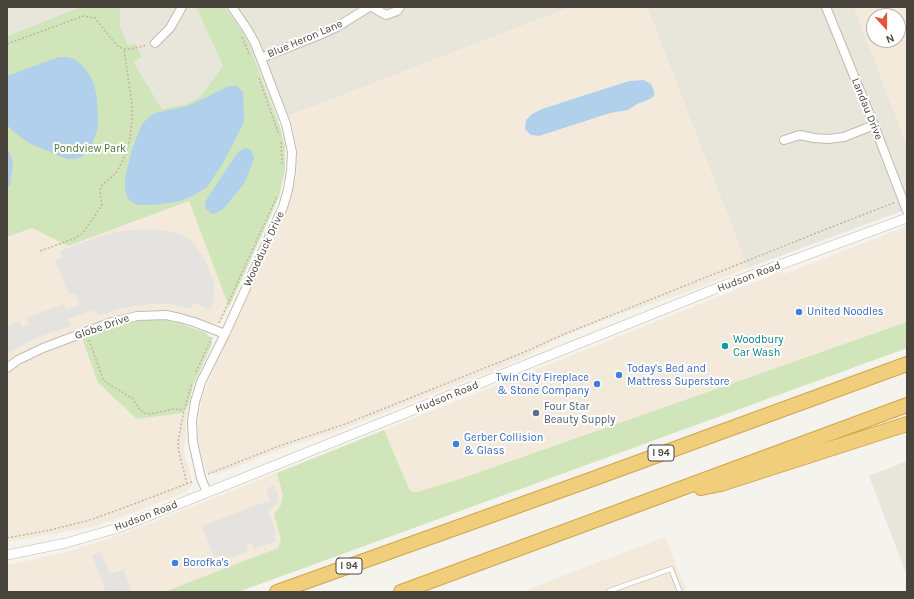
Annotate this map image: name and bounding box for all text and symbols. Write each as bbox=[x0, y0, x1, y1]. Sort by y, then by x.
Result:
north arrow bbox=[866, 8, 906, 48]
street label: Blue Heron Lane bbox=[265, 17, 345, 61]
text: N bbox=[884, 31, 896, 46]
street label: Landau Drive bbox=[849, 76, 885, 142]
park label: Pondview Park bbox=[54, 142, 126, 156]
street label: Woodduck Drive bbox=[241, 209, 287, 289]
street label: Hudson Road bbox=[715, 259, 783, 295]
place label: United Noodles bbox=[807, 305, 884, 319]
marker: United Noodles bbox=[794, 307, 804, 317]
street label: Globe Drive bbox=[73, 312, 131, 342]
place label: Woodbury Car Wash bbox=[733, 333, 783, 359]
marker: Woodbury Car Wash bbox=[720, 341, 730, 351]
place label: Today's Bed and Mattress Superstore bbox=[627, 362, 729, 388]
marker: Today's Bed and Mattress Superstore bbox=[614, 370, 624, 380]
place label: Twin City Fireplace & Stone Company bbox=[496, 371, 589, 397]
street label: Hudson Road bbox=[414, 378, 480, 416]
marker: Twin City Fireplace & Stone Company bbox=[592, 379, 602, 389]
place label: Four Star Beauty Supply bbox=[544, 400, 615, 426]
marker: Four Star Beauty Supply bbox=[531, 408, 541, 418]
place label: Gerber Collision & Glass bbox=[464, 431, 543, 457]
marker: Gerber Collision & Glass bbox=[451, 439, 461, 449]
road number: I 94 bbox=[648, 445, 674, 461]
street label: Hudson Road bbox=[112, 498, 180, 534]
place label: Borofka's bbox=[183, 556, 229, 570]
marker: Borofka's bbox=[170, 558, 180, 568]
road number: I 94 bbox=[336, 558, 362, 574]

